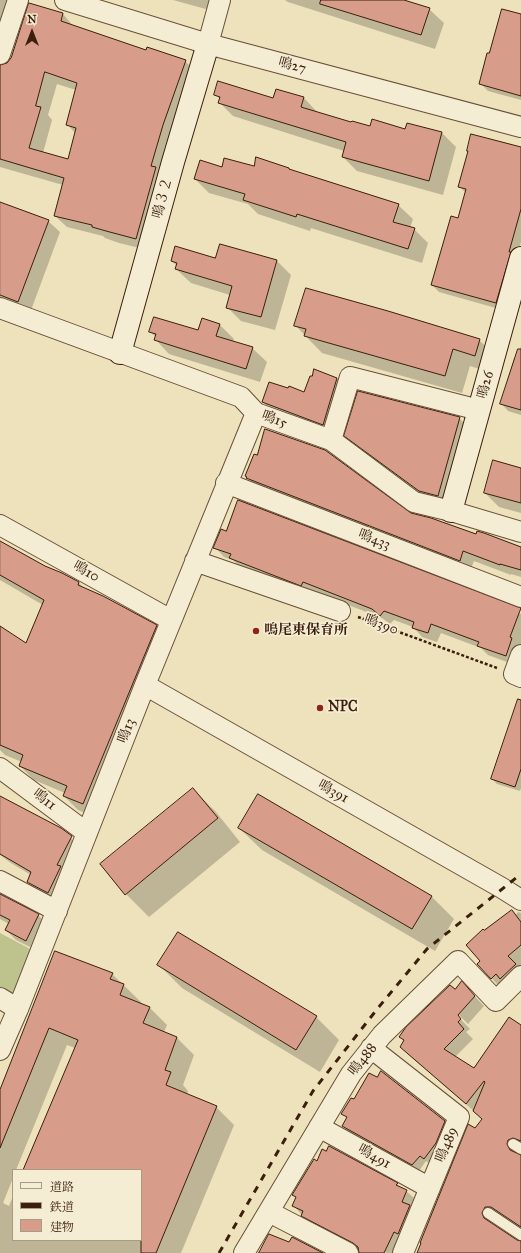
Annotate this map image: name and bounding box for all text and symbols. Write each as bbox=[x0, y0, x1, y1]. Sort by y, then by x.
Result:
north arrow bbox=[12, 12, 52, 52]
text: N bbox=[27, 13, 37, 26]
street label: 鳴27 bbox=[276, 54, 308, 78]
street label: 鳴３２ bbox=[149, 176, 177, 220]
street label: 鳴26 bbox=[474, 369, 498, 401]
street label: 鳴15 bbox=[259, 408, 289, 432]
street label: 鳴433 bbox=[356, 526, 392, 554]
street label: 鳴10 bbox=[70, 558, 102, 586]
street label: 鳴390 bbox=[362, 611, 400, 639]
place label: 鳴尾東保育所 bbox=[264, 623, 348, 639]
marker: 鳴尾東保育所 bbox=[251, 626, 261, 636]
place label: NPC bbox=[328, 700, 357, 716]
marker: NPC bbox=[315, 703, 325, 713]
street label: 鳴13 bbox=[115, 716, 139, 746]
street label: 鳴391 bbox=[315, 777, 351, 807]
street label: 鳴11 bbox=[29, 786, 59, 814]
street label: 鳴488 bbox=[345, 1040, 381, 1080]
street label: 鳴489 bbox=[432, 1125, 462, 1165]
street label: 鳴491 bbox=[355, 1141, 393, 1173]
legend bbox=[12, 1169, 142, 1241]
text: 道路 bbox=[50, 1180, 74, 1194]
text: 鉄道 bbox=[50, 1200, 74, 1214]
text: 建物 bbox=[50, 1220, 74, 1234]

